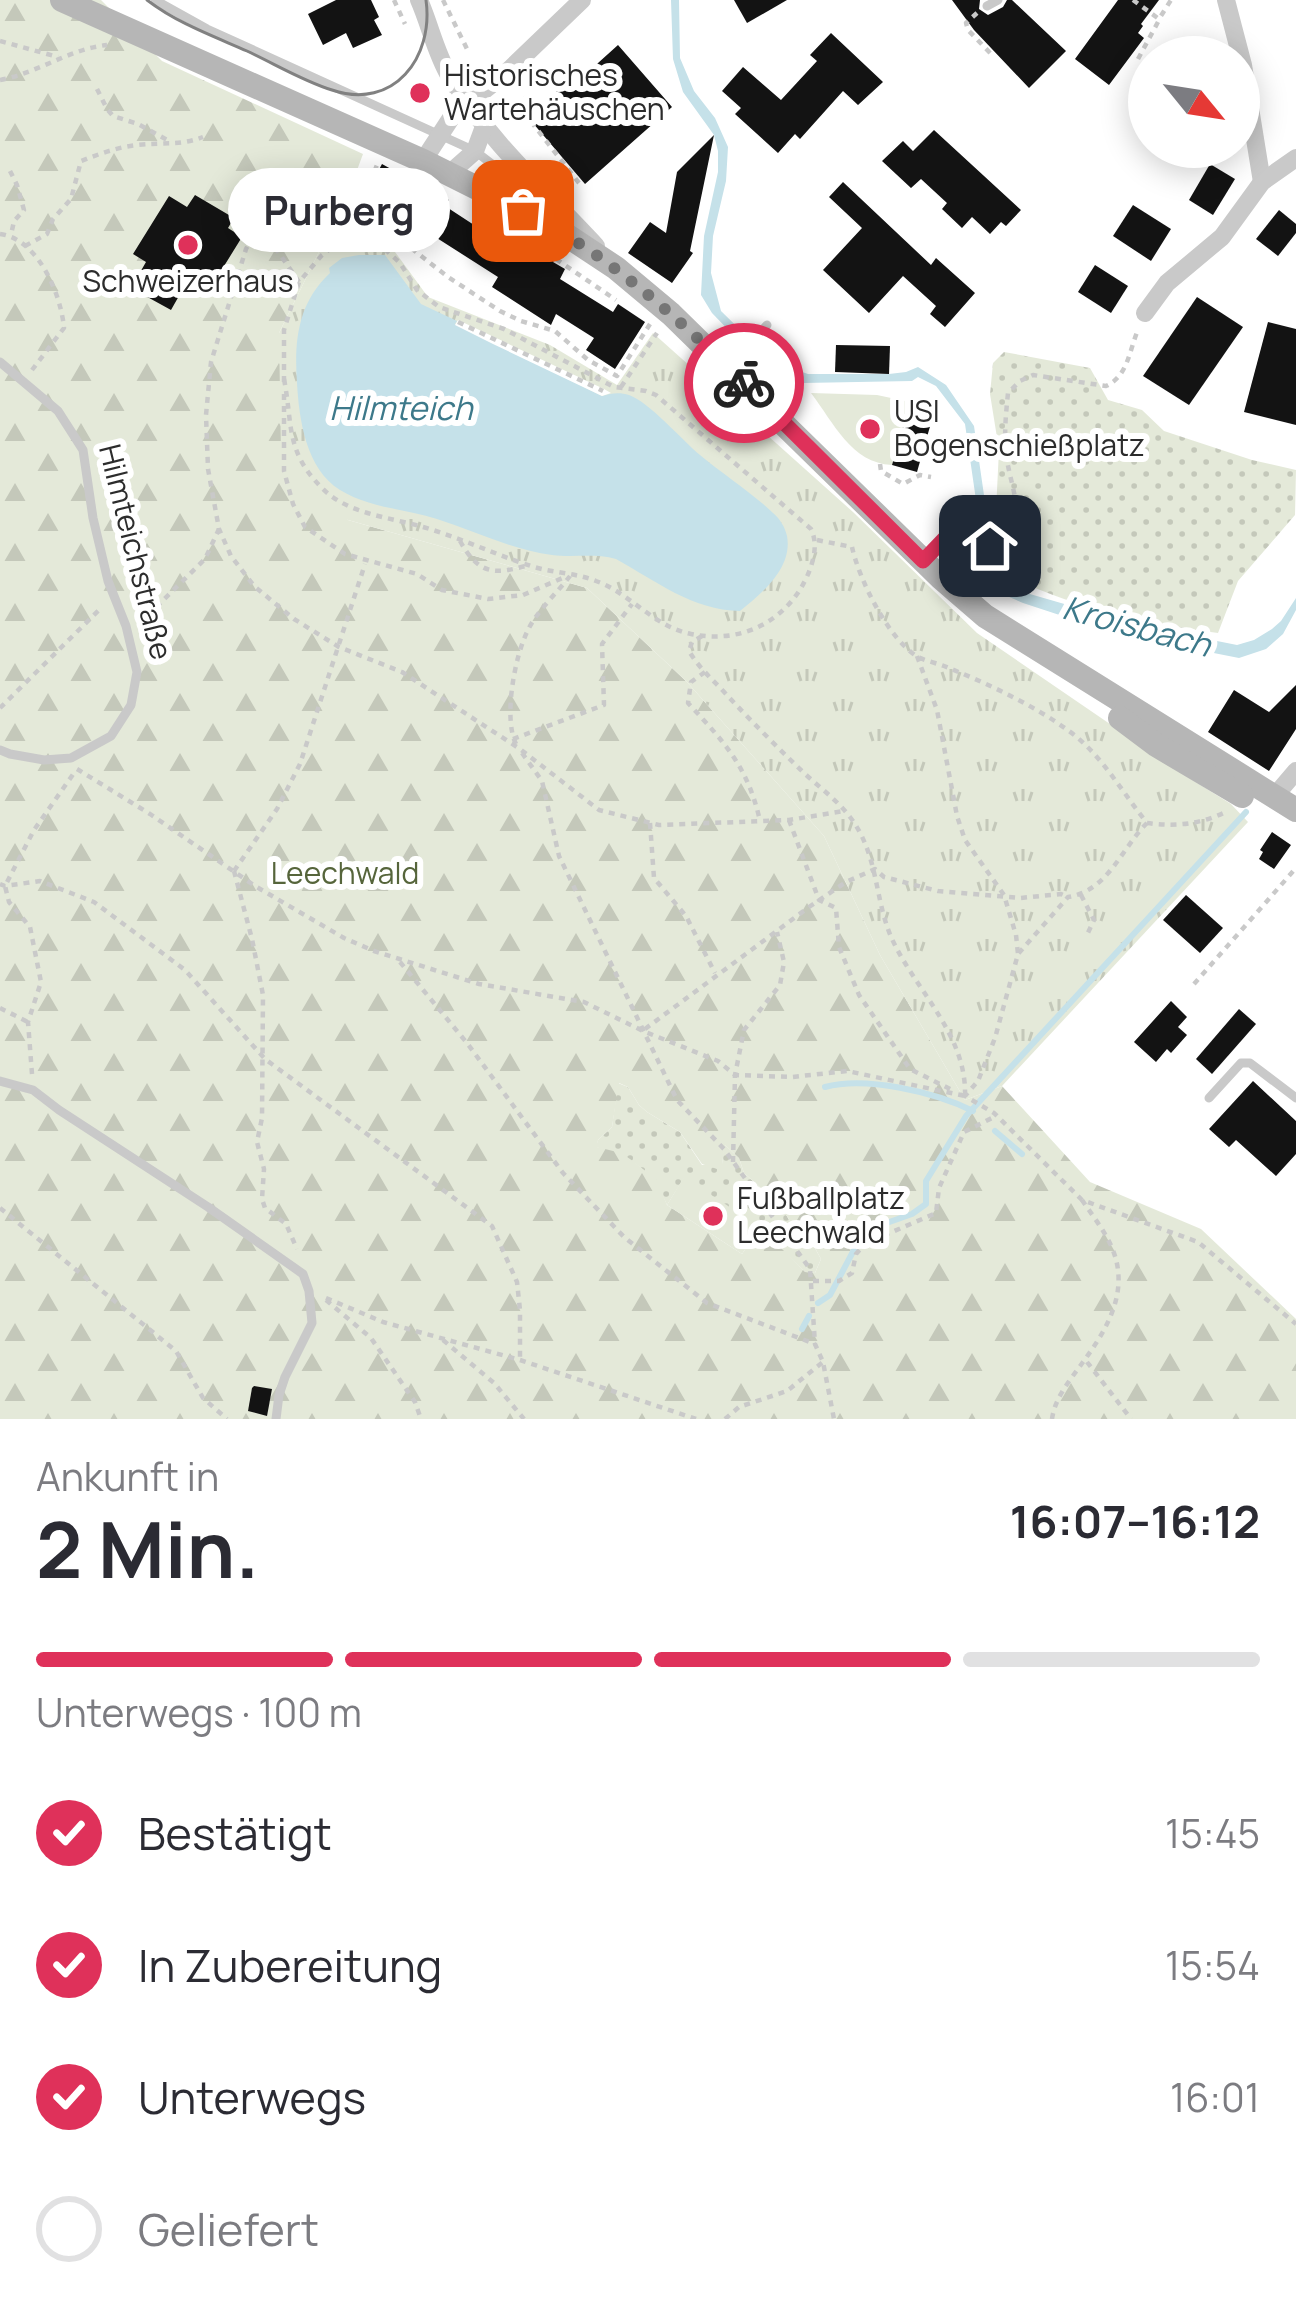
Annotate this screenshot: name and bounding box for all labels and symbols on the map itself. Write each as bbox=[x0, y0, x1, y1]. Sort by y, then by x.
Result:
north arrow bbox=[1128, 36, 1260, 168]
place label: Historisches Wartehäuschen bbox=[444, 54, 665, 129]
marker: Historisches Wartehäuschen bbox=[407, 80, 433, 106]
pin bbox=[472, 160, 574, 262]
callout: Purberg bbox=[229, 169, 451, 253]
marker: Schweizerhaus bbox=[175, 232, 201, 258]
place label: Schweizerhaus bbox=[83, 260, 293, 301]
courier bbox=[684, 323, 804, 443]
water label: Hilmteich bbox=[329, 385, 474, 430]
place label: USI Bogenschießplatz bbox=[894, 390, 1145, 465]
marker: USI Bogenschießplatz bbox=[857, 416, 883, 442]
street label: Hilmteichstraße bbox=[90, 440, 183, 664]
pin bbox=[939, 495, 1041, 597]
water label: Kroisbach bbox=[1058, 584, 1217, 667]
park label: Leechwald bbox=[271, 852, 419, 893]
place label: Fußballplatz Leechwald bbox=[737, 1177, 905, 1252]
marker: Fußballplatz Leechwald bbox=[700, 1203, 726, 1229]

